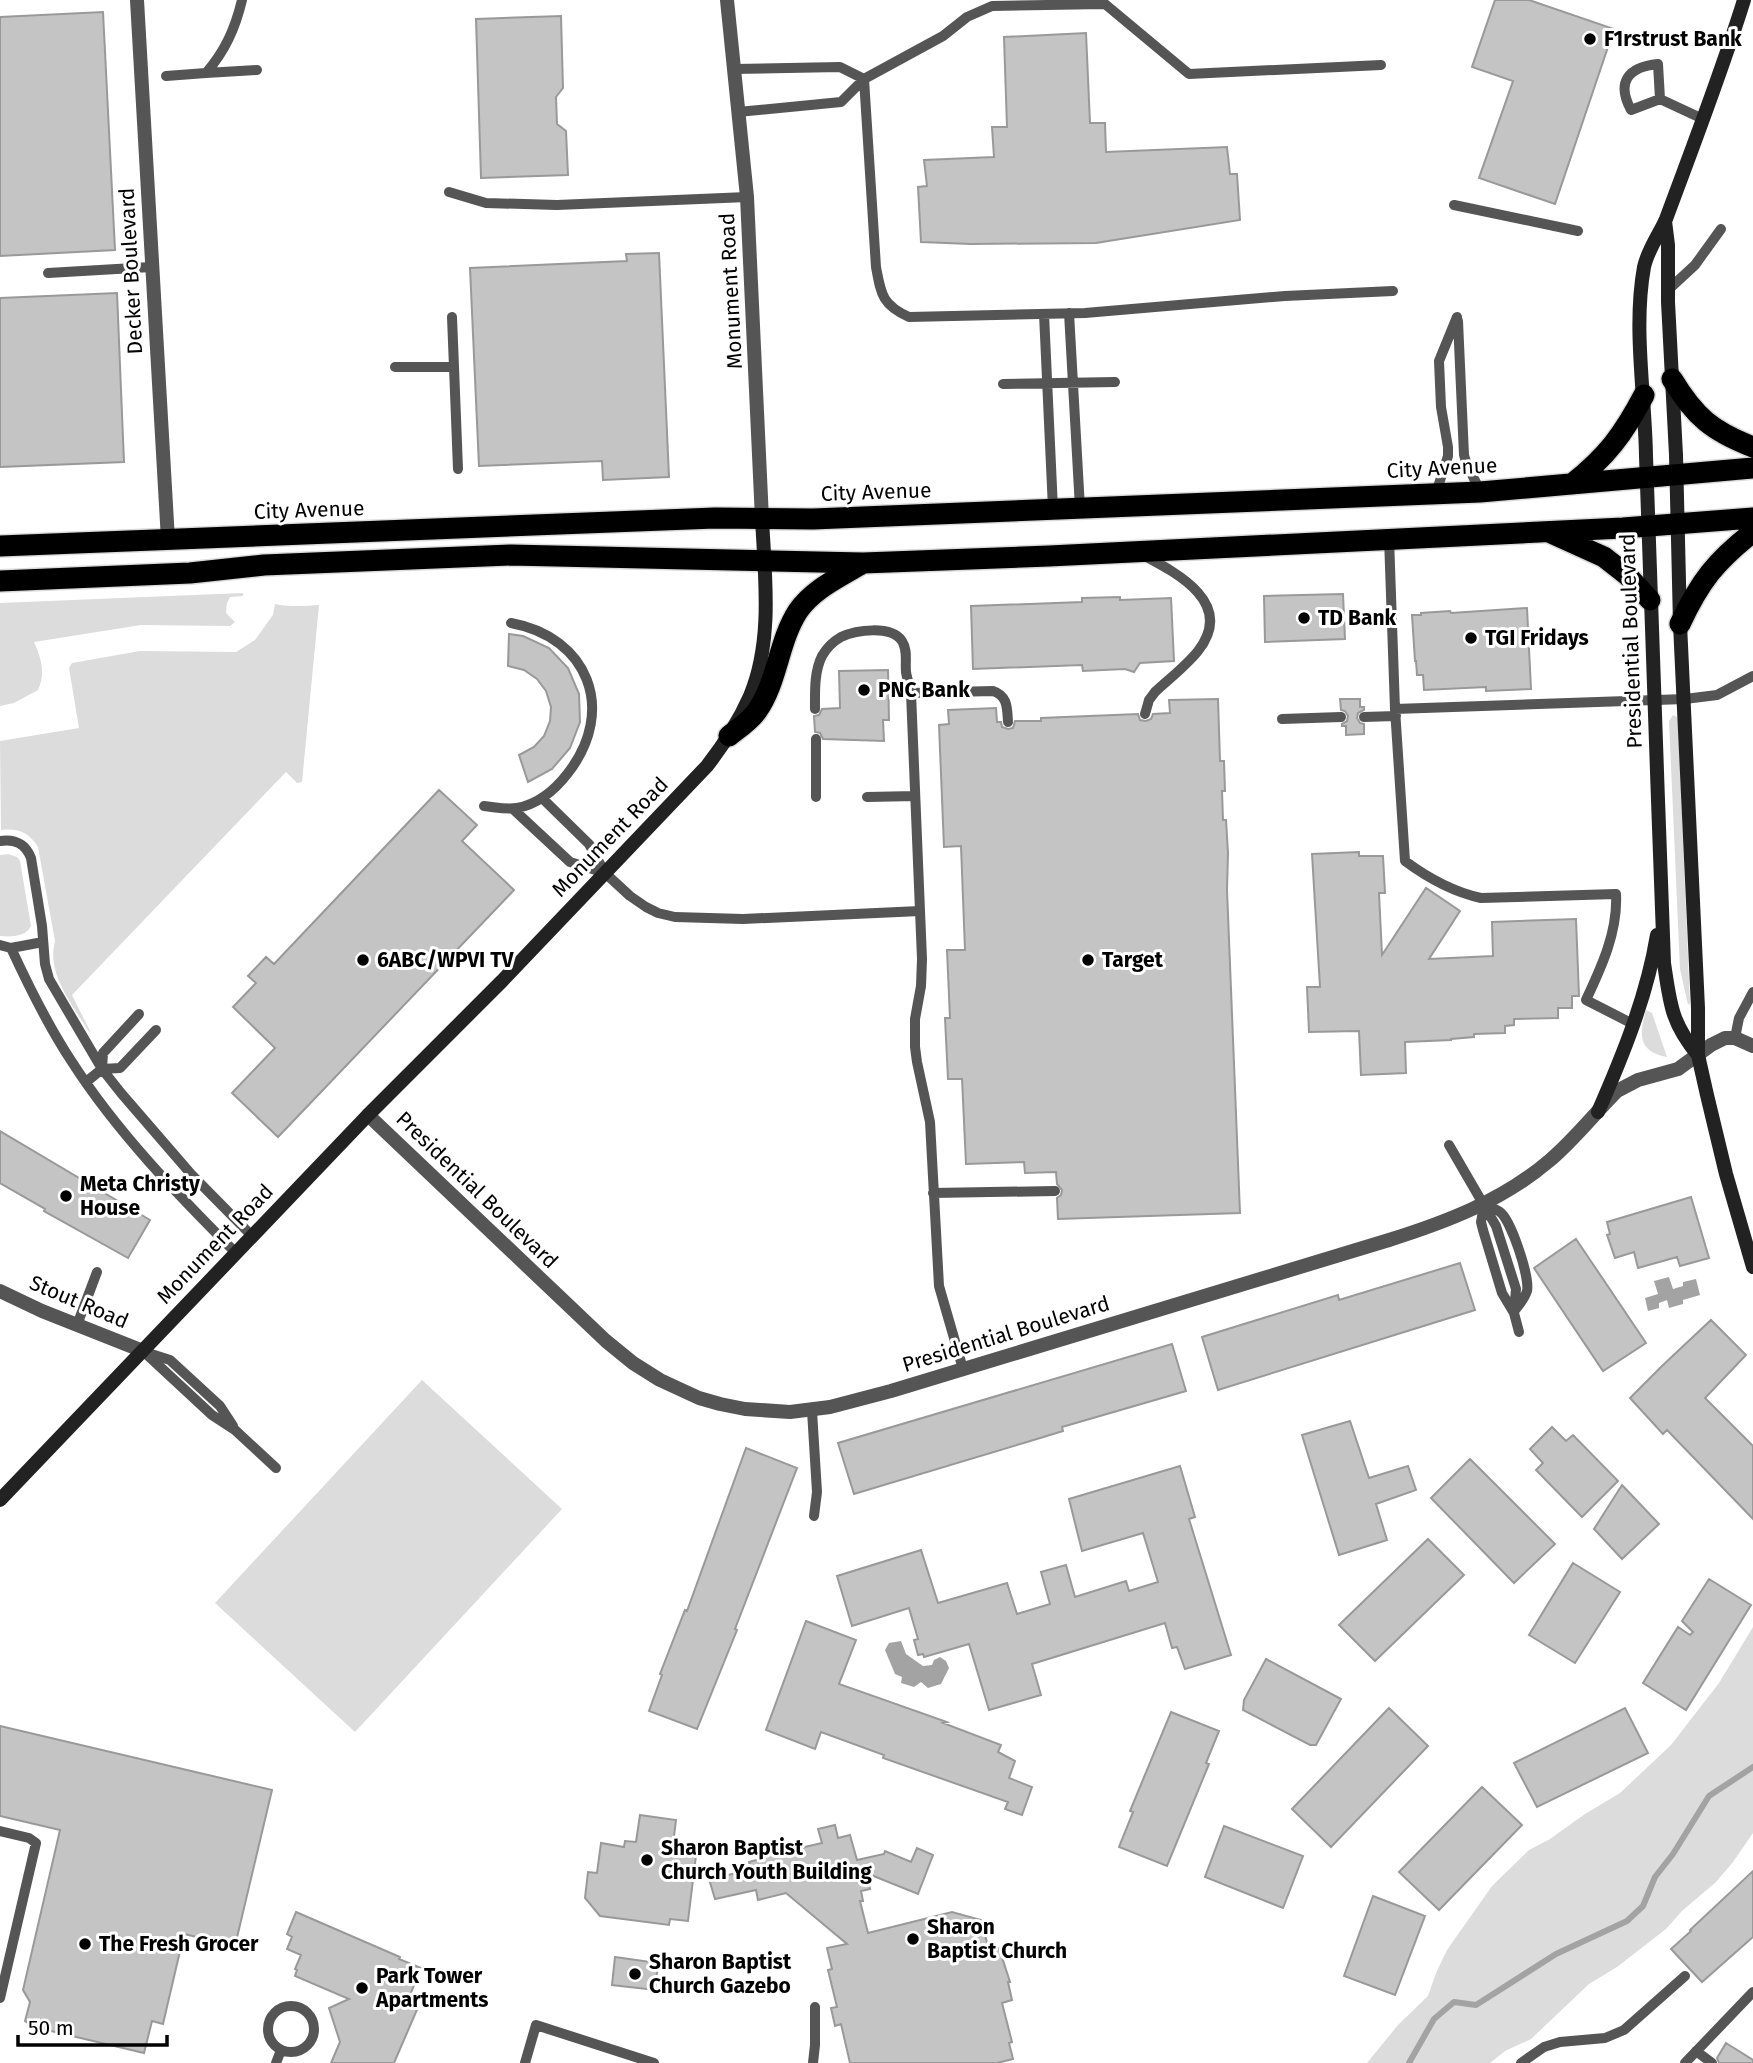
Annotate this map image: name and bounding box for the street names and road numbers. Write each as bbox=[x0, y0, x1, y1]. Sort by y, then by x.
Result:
street label: Decker Boulevard bbox=[114, 187, 148, 355]
street label: Monument Road bbox=[714, 212, 748, 370]
street label: City Avenue bbox=[1386, 452, 1498, 484]
street label: City Avenue bbox=[820, 477, 932, 507]
street label: City Avenue bbox=[253, 495, 365, 525]
street label: Presidential Boulevard bbox=[1614, 533, 1648, 749]
street label: Monument Road bbox=[546, 772, 674, 902]
street label: Presidential Boulevard bbox=[391, 1106, 563, 1274]
street label: Monument Road bbox=[151, 1179, 279, 1309]
street label: Stout Road bbox=[26, 1270, 132, 1334]
street label: Presidential Boulevard bbox=[899, 1290, 1113, 1378]

